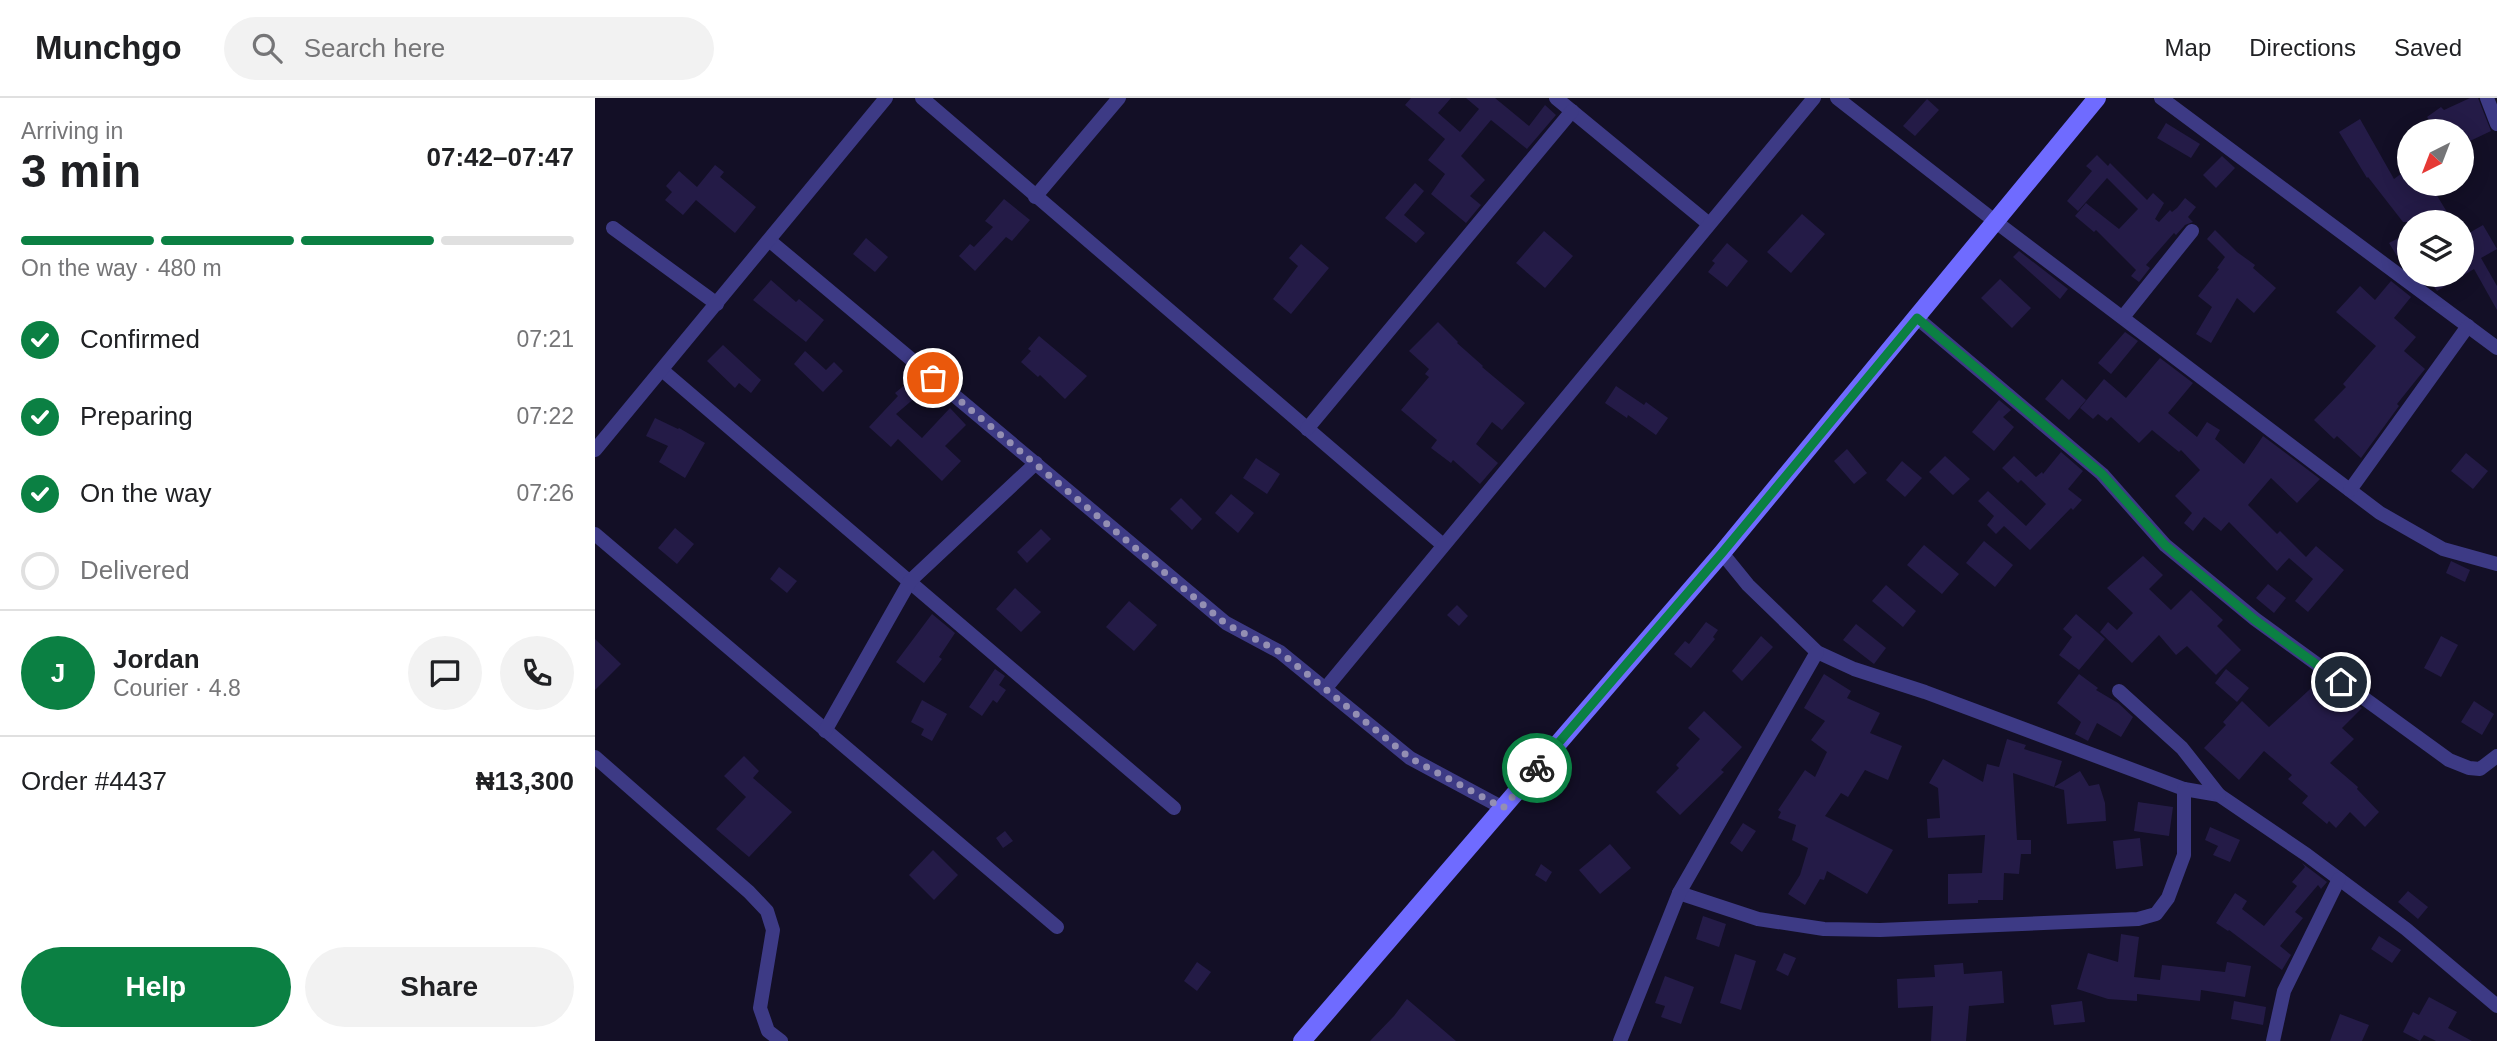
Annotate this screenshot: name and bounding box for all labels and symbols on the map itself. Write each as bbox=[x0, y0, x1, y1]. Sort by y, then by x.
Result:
north arrow bbox=[2397, 119, 2475, 196]
pin bbox=[903, 348, 963, 408]
pin bbox=[2311, 652, 2371, 712]
courier bbox=[1502, 733, 1572, 803]

